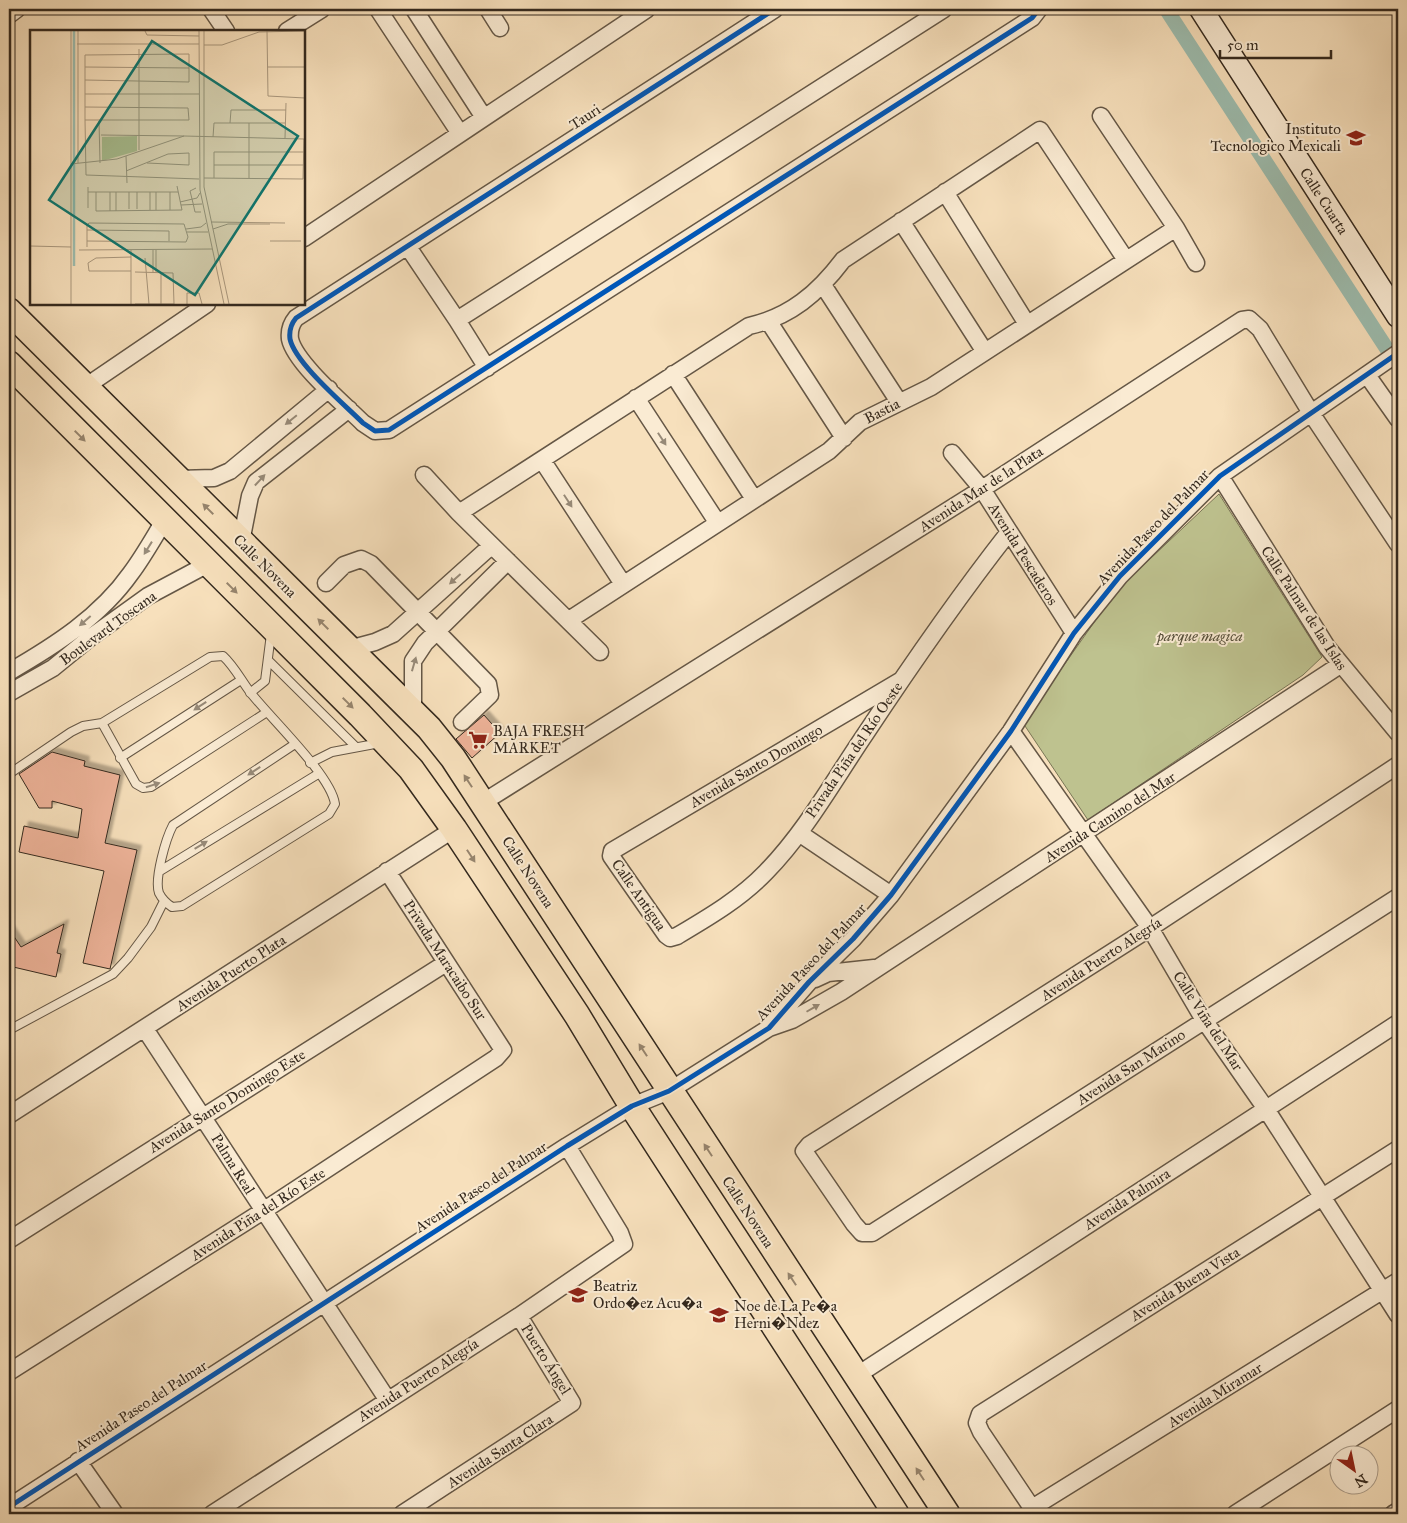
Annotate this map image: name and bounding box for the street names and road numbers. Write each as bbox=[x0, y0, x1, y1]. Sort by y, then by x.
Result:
street label: Tauri bbox=[566, 100, 604, 134]
street label: Calle Cuarta bbox=[1296, 164, 1353, 238]
street label: Bastia bbox=[861, 394, 903, 428]
street label: Avenida Mar de la Plata bbox=[915, 442, 1047, 536]
street label: Avenida Paseo del Palmar bbox=[1092, 465, 1213, 589]
street label: Avenida Pescaderos bbox=[984, 499, 1062, 608]
street label: Calle Novena bbox=[230, 531, 301, 602]
street label: Calle Palmar de las Islas bbox=[1257, 543, 1351, 673]
street label: Boulevard Toscana bbox=[56, 587, 160, 669]
street label: Privada Piña del Río Oeste bbox=[802, 679, 906, 821]
street label: Avenida Santo Domingo bbox=[686, 720, 826, 812]
street label: Avenida Camino del Mar bbox=[1040, 768, 1179, 867]
street label: Calle Novena bbox=[498, 833, 558, 912]
street label: Calle Antigua bbox=[608, 856, 671, 935]
street label: Privada Maracaibo Sur bbox=[399, 897, 491, 1024]
street label: Avenida Paseo del Palmar bbox=[751, 899, 870, 1025]
street label: Avenida Puerto Alegría bbox=[1036, 913, 1165, 1005]
street label: Avenida Puerto Plata bbox=[172, 930, 290, 1016]
street label: Calle Viña del Mar bbox=[1169, 968, 1247, 1074]
street label: Avenida San Marino bbox=[1073, 1025, 1189, 1109]
street label: Avenida Santo Domingo Este bbox=[145, 1045, 309, 1157]
street label: Palma Real bbox=[207, 1130, 259, 1198]
street label: Avenida Paseo del Palmar bbox=[411, 1137, 551, 1237]
street label: Avenida Piña del Río Este bbox=[187, 1164, 329, 1265]
street label: Avenida Palmira bbox=[1080, 1164, 1174, 1234]
street label: Calle Novena bbox=[718, 1173, 778, 1252]
street label: Avenida Buena Vista bbox=[1126, 1243, 1244, 1325]
street label: Puerto Ángel bbox=[517, 1320, 576, 1399]
street label: Avenida Puerto Alegría bbox=[353, 1334, 482, 1426]
street label: Avenida Paseo del Palmar bbox=[71, 1356, 211, 1456]
street label: Avenida Miramar bbox=[1164, 1359, 1266, 1432]
street label: Avenida Santa Clara bbox=[443, 1410, 557, 1492]

